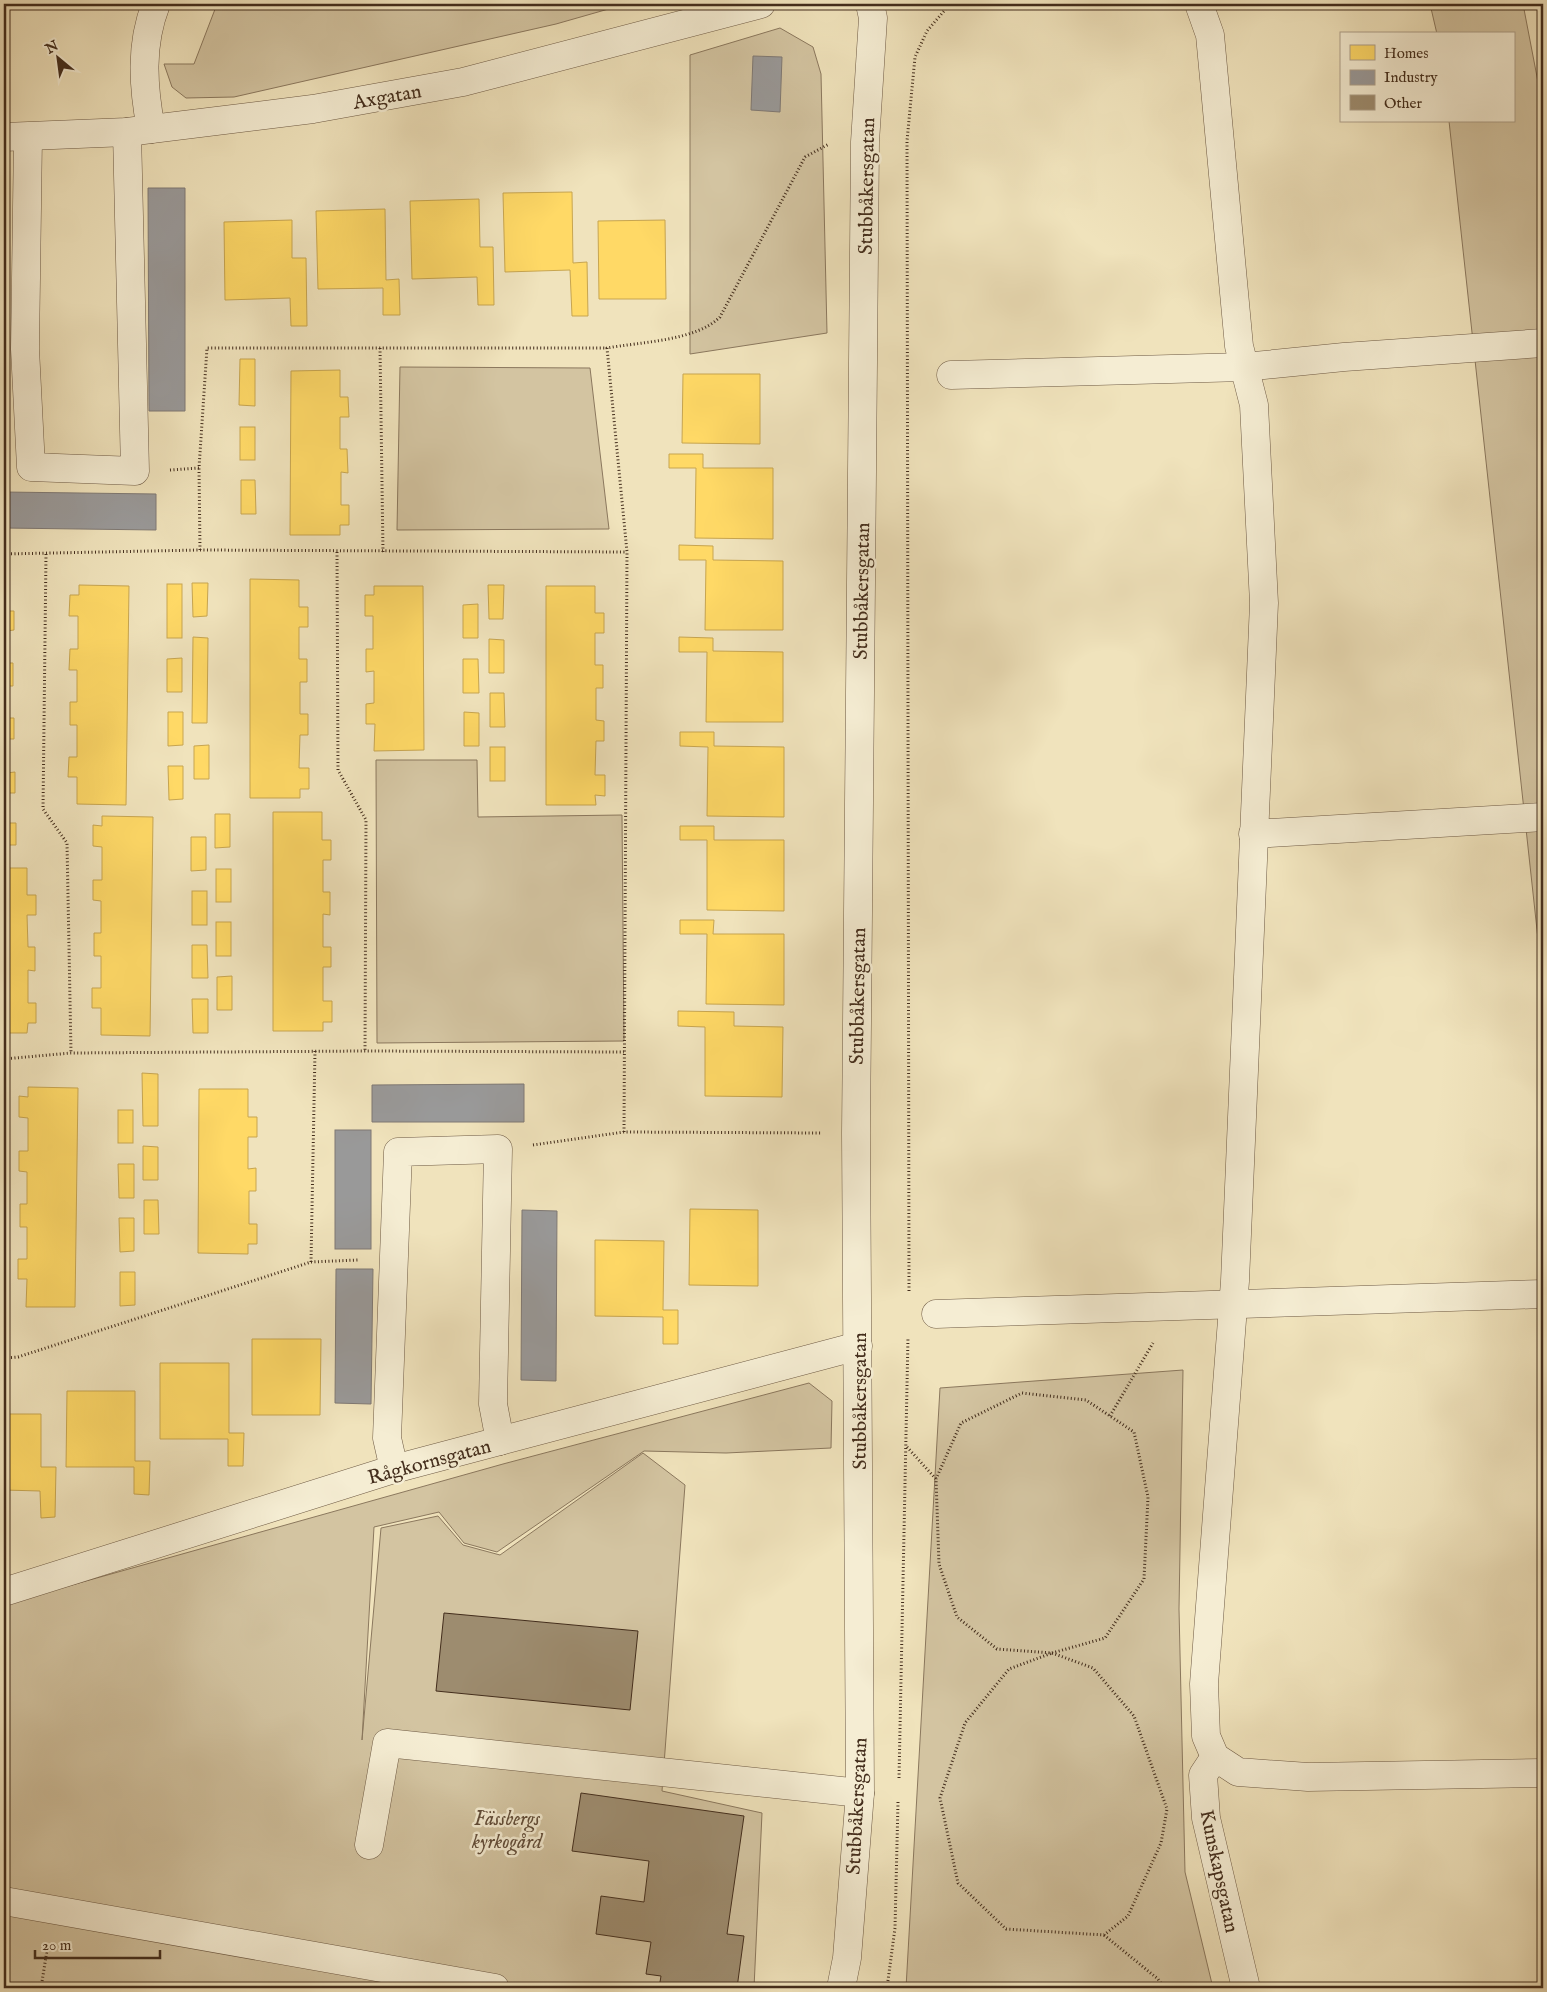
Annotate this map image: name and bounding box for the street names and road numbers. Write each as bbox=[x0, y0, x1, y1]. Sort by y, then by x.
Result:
street label: Axgatan bbox=[350, 79, 424, 116]
street label: Stubbåkersgatan bbox=[854, 117, 881, 255]
street label: Stubbåkersgatan bbox=[849, 522, 876, 660]
street label: Stubbåkersgatan bbox=[845, 927, 872, 1065]
street label: Stubbåkersgatan bbox=[848, 1332, 873, 1470]
street label: Rågkornsgatan bbox=[365, 1434, 494, 1491]
street label: Stubbåkersgatan bbox=[841, 1737, 874, 1875]
street label: Kunskapsgatan bbox=[1193, 1807, 1244, 1936]

